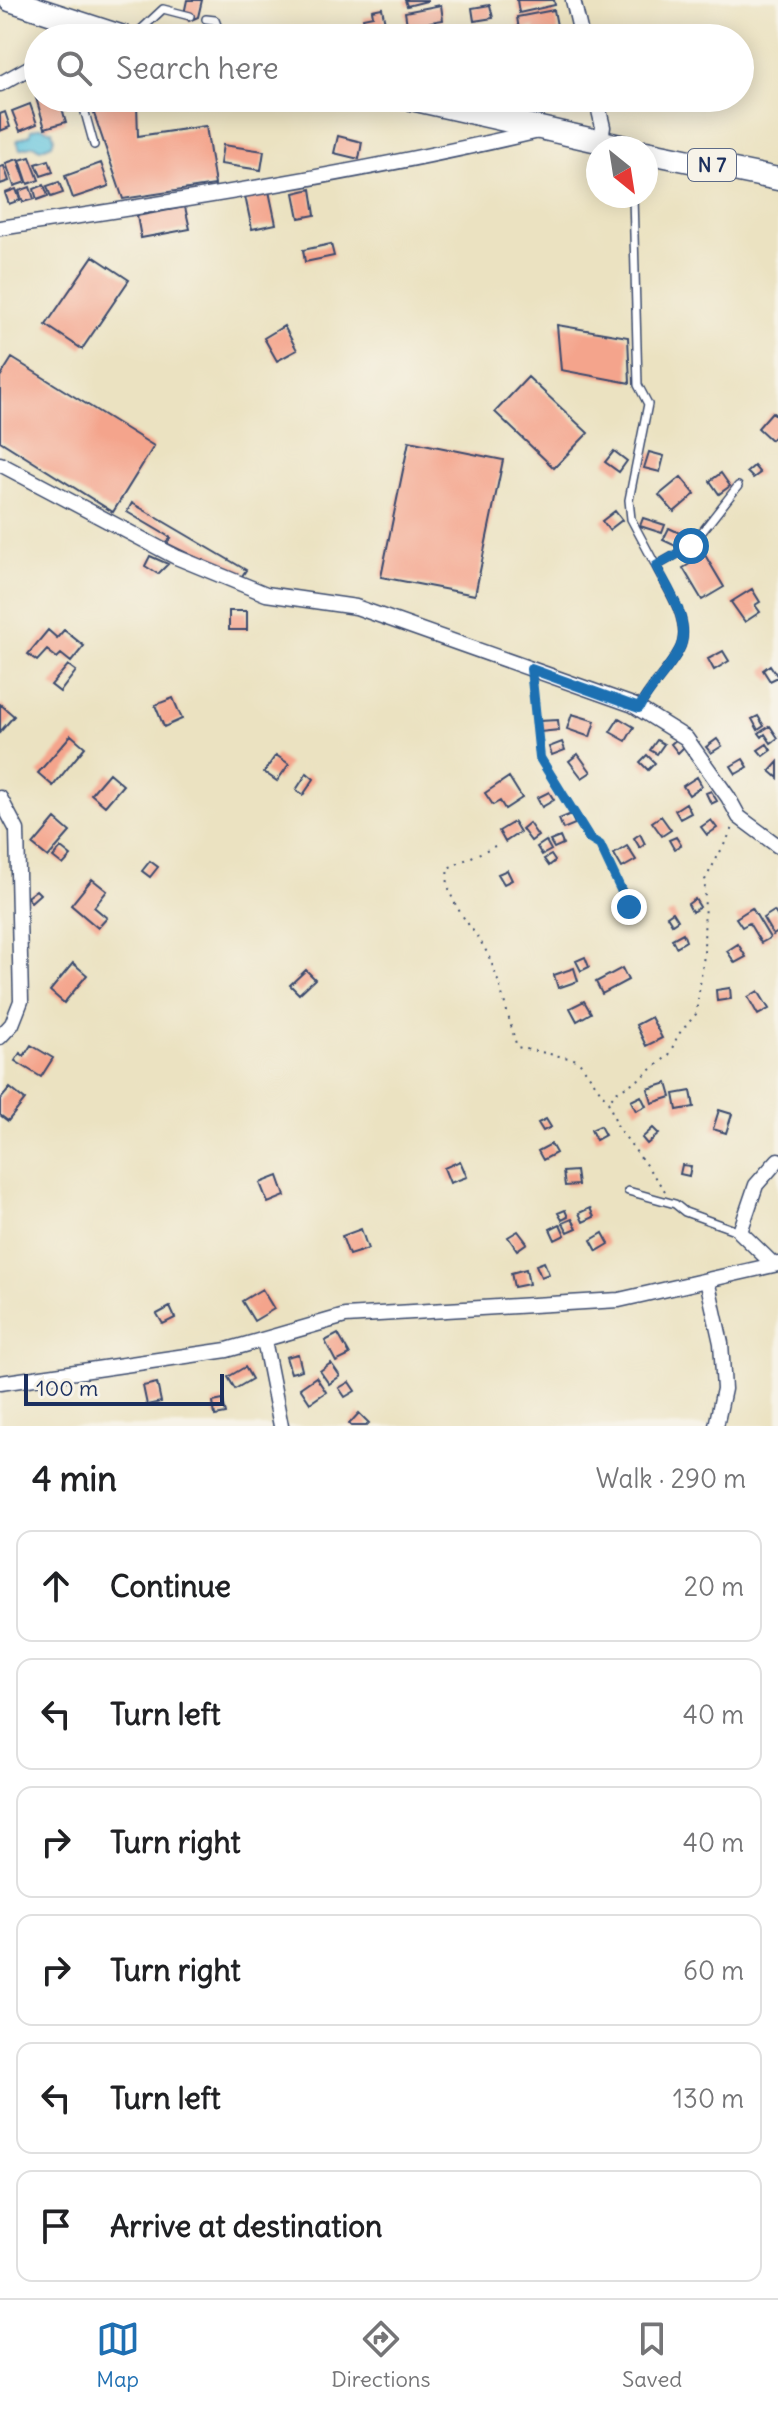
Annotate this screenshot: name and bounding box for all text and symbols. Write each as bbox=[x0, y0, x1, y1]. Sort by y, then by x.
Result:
search box bbox=[24, 24, 754, 112]
icon: search bbox=[52, 46, 96, 90]
text: Search here bbox=[116, 49, 279, 87]
north arrow bbox=[586, 136, 658, 208]
road number: N 7 bbox=[688, 149, 736, 181]
route start bbox=[673, 528, 709, 564]
route end bbox=[611, 889, 647, 925]
scale bar bbox=[24, 1370, 224, 1406]
text: 100 m bbox=[36, 1374, 98, 1402]
text: 4 min bbox=[32, 1457, 117, 1500]
text: Walk · 290 m bbox=[596, 1462, 746, 1495]
icon: ahead bbox=[34, 1564, 78, 1608]
text: Continue bbox=[110, 1567, 231, 1605]
text: 20 m bbox=[684, 1570, 744, 1603]
icon: left bbox=[34, 1692, 78, 1736]
text: Turn left bbox=[110, 1695, 221, 1733]
text: 40 m bbox=[683, 1698, 744, 1731]
icon: right bbox=[34, 1820, 78, 1864]
text: Turn right bbox=[110, 1823, 241, 1861]
text: 40 m bbox=[683, 1826, 744, 1859]
icon: right bbox=[34, 1948, 78, 1992]
text: Turn right bbox=[110, 1951, 241, 1989]
text: 60 m bbox=[683, 1954, 744, 1987]
icon: left bbox=[34, 2076, 78, 2120]
text: Turn left bbox=[110, 2079, 221, 2117]
text: 130 m bbox=[673, 2082, 744, 2115]
icon: arrive bbox=[34, 2204, 78, 2248]
text: Arrive at destination bbox=[110, 2207, 382, 2245]
tab: Map bbox=[96, 2317, 140, 2393]
tab: Directions bbox=[331, 2317, 431, 2393]
tab: Saved bbox=[622, 2317, 682, 2393]

